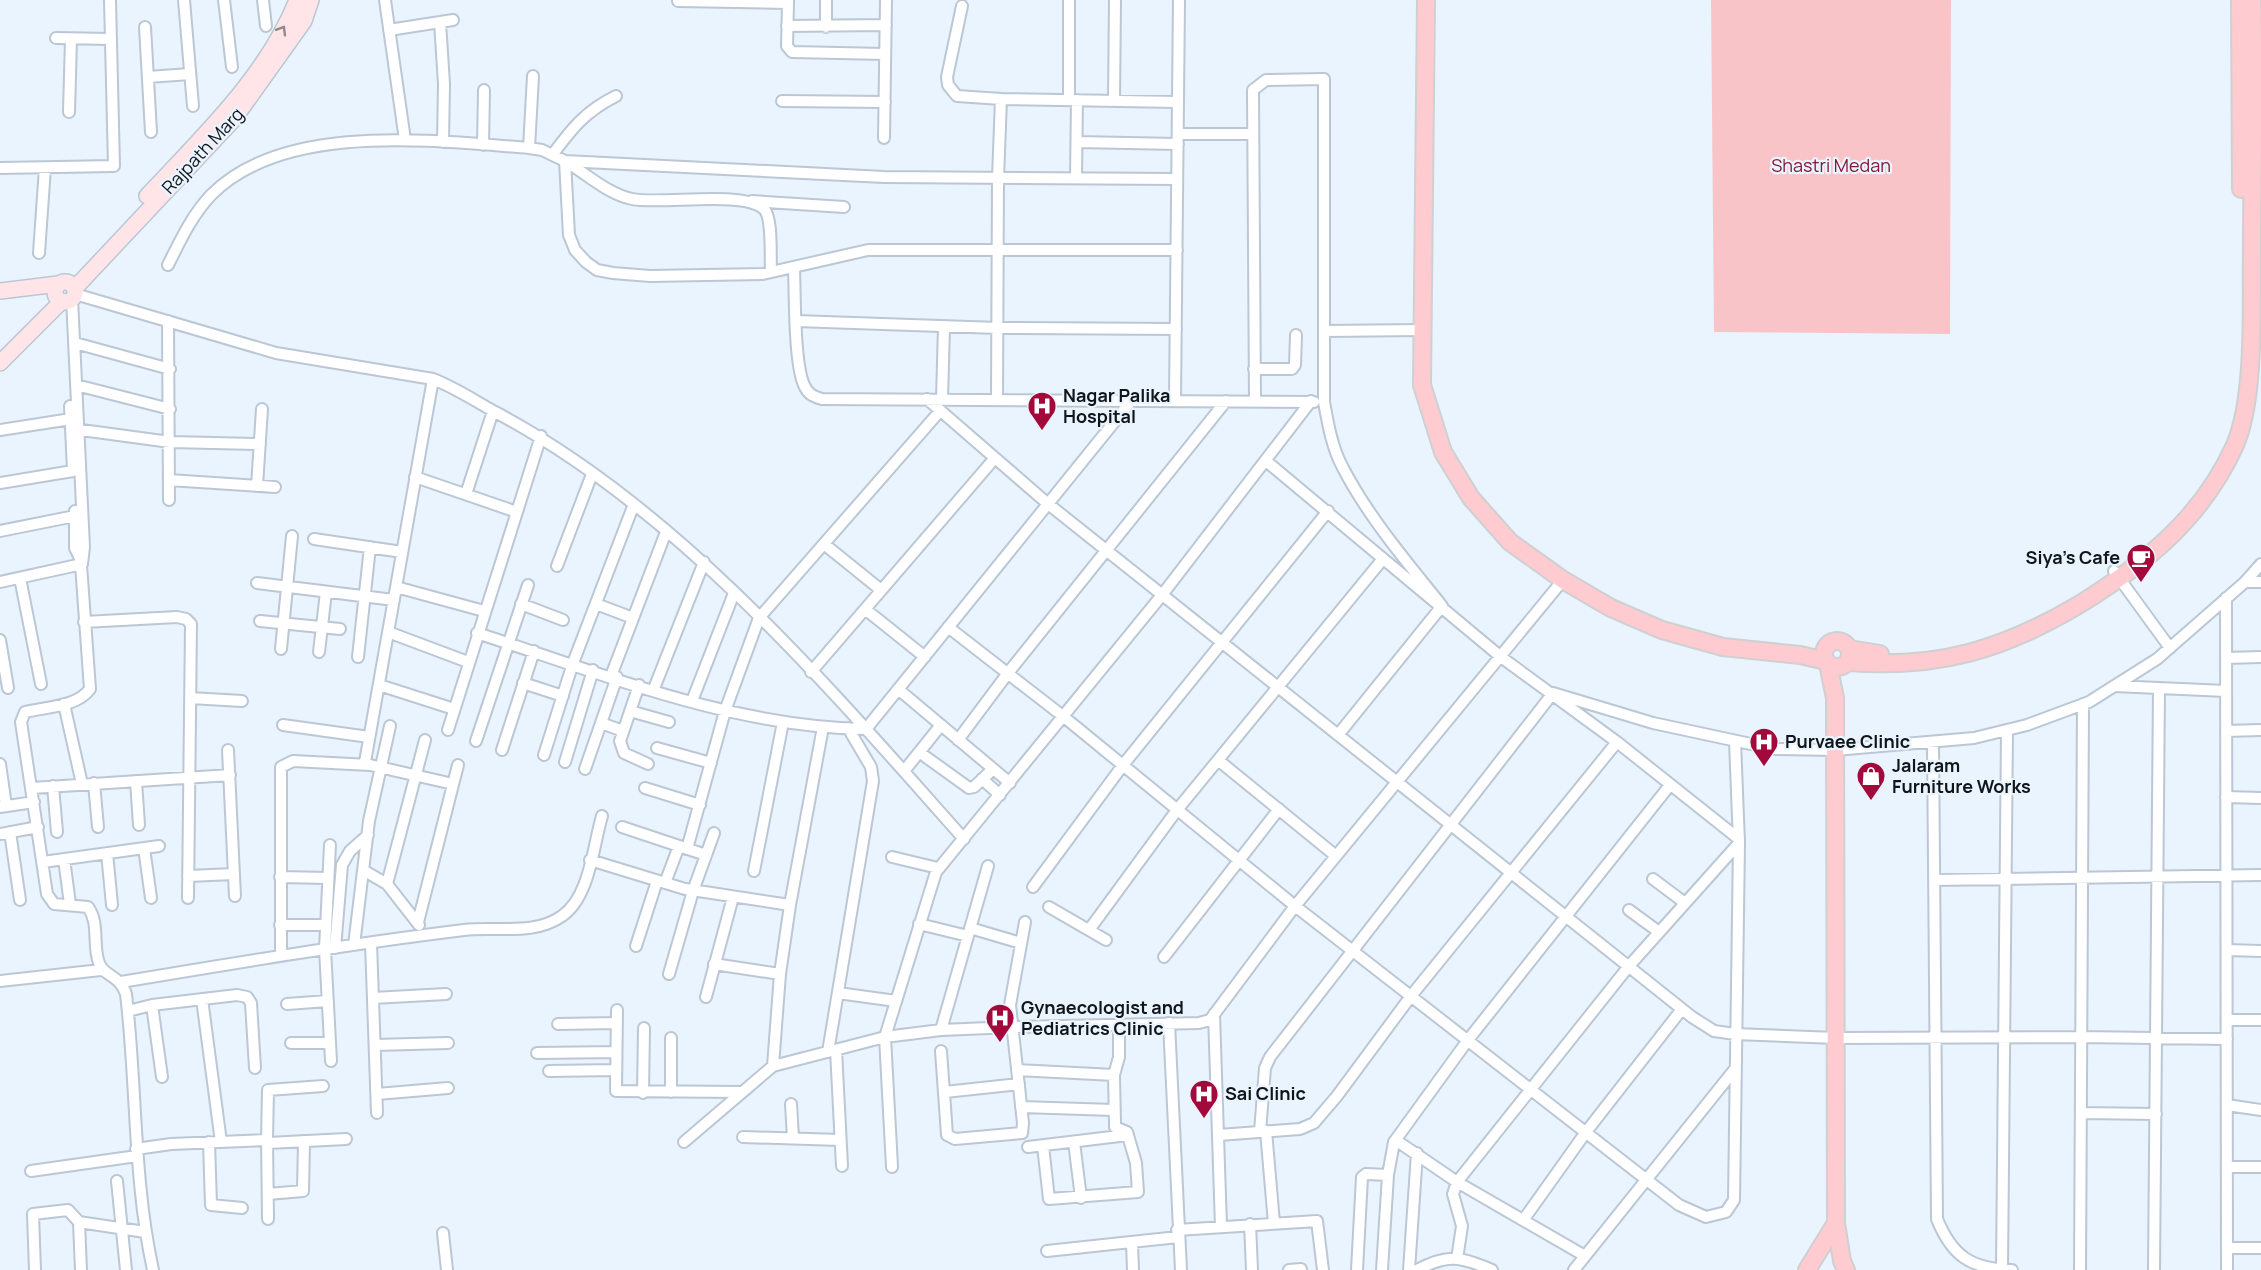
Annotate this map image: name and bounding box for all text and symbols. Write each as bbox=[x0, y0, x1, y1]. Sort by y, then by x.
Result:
one-way arrow bbox=[275, 26, 287, 36]
street label: Rajpath Marg bbox=[156, 102, 249, 199]
park label: Shastri Medan bbox=[1771, 153, 1891, 177]
place label: Nagar Palika Hospital bbox=[1063, 383, 1170, 428]
hospital icon: Nagar Palika Hospital bbox=[1026, 390, 1058, 432]
cafe icon: Siya's Cafe bbox=[2125, 542, 2157, 584]
place label: Siya's Cafe bbox=[2026, 545, 2120, 569]
hospital icon: Purvaee Clinic bbox=[1748, 726, 1780, 768]
place label: Purvaee Clinic bbox=[1785, 729, 1910, 753]
place label: Jalaram Furniture Works bbox=[1892, 753, 2031, 798]
shop icon: Jalaram Furniture Works bbox=[1855, 760, 1887, 802]
place label: Gynaecologist and Pediatrics Clinic bbox=[1021, 995, 1184, 1040]
hospital icon: Gynaecologist and Pediatrics Clinic bbox=[984, 1002, 1016, 1044]
hospital icon: Sai Clinic bbox=[1188, 1078, 1220, 1120]
place label: Sai Clinic bbox=[1225, 1081, 1306, 1105]

